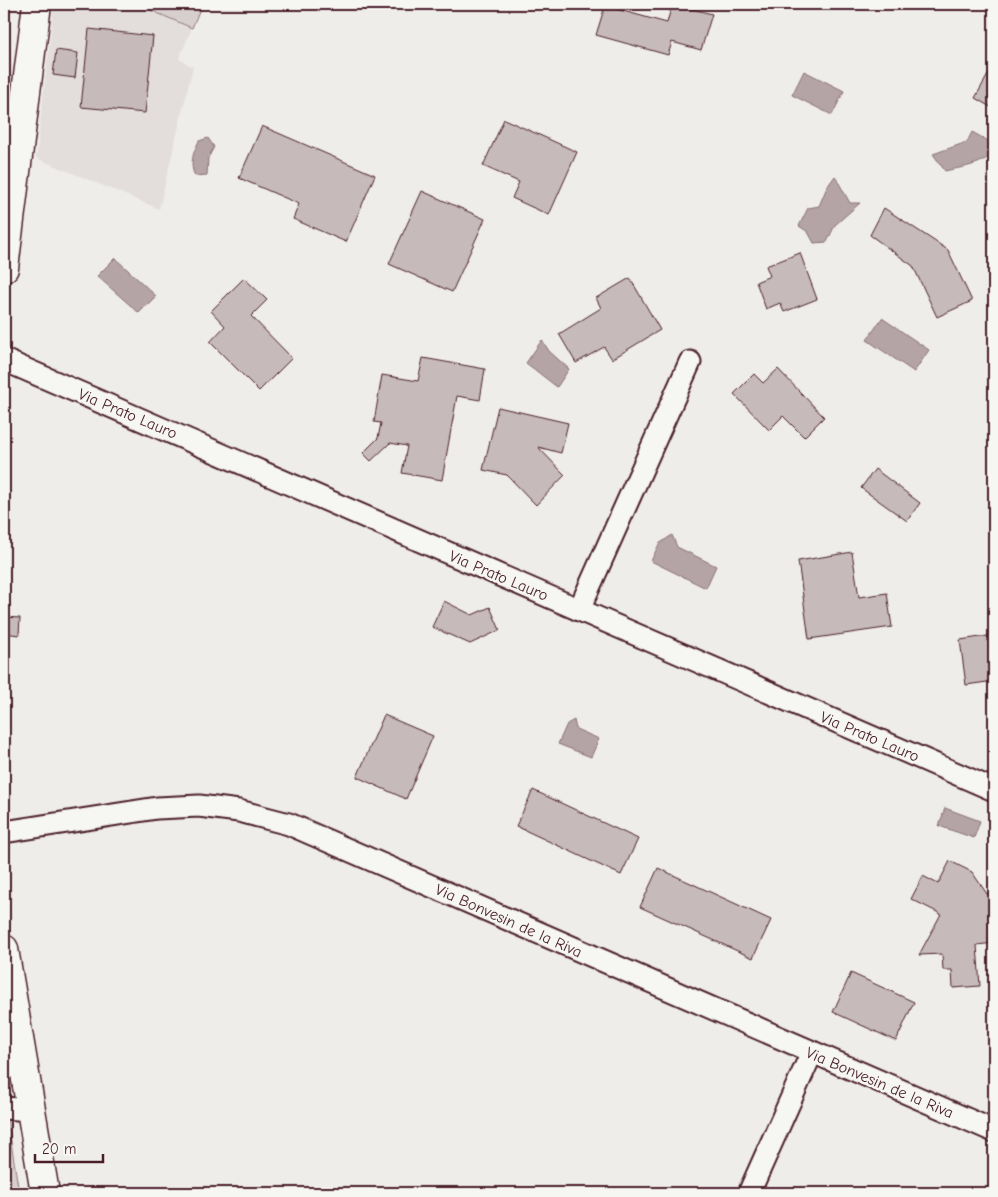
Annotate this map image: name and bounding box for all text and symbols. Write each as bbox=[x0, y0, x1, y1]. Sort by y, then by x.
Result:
street label: Via Prato Lauro bbox=[75, 385, 180, 443]
street label: Via Prato Lauro bbox=[446, 547, 551, 605]
street label: Via Prato Lauro bbox=[817, 708, 922, 766]
street label: Via Bonvesin de la Riva bbox=[432, 880, 585, 961]
street label: Via Bonvesin de la Riva bbox=[803, 1044, 956, 1122]
scale bar bbox=[35, 1132, 102, 1164]
text: 20 m bbox=[42, 1140, 76, 1158]

